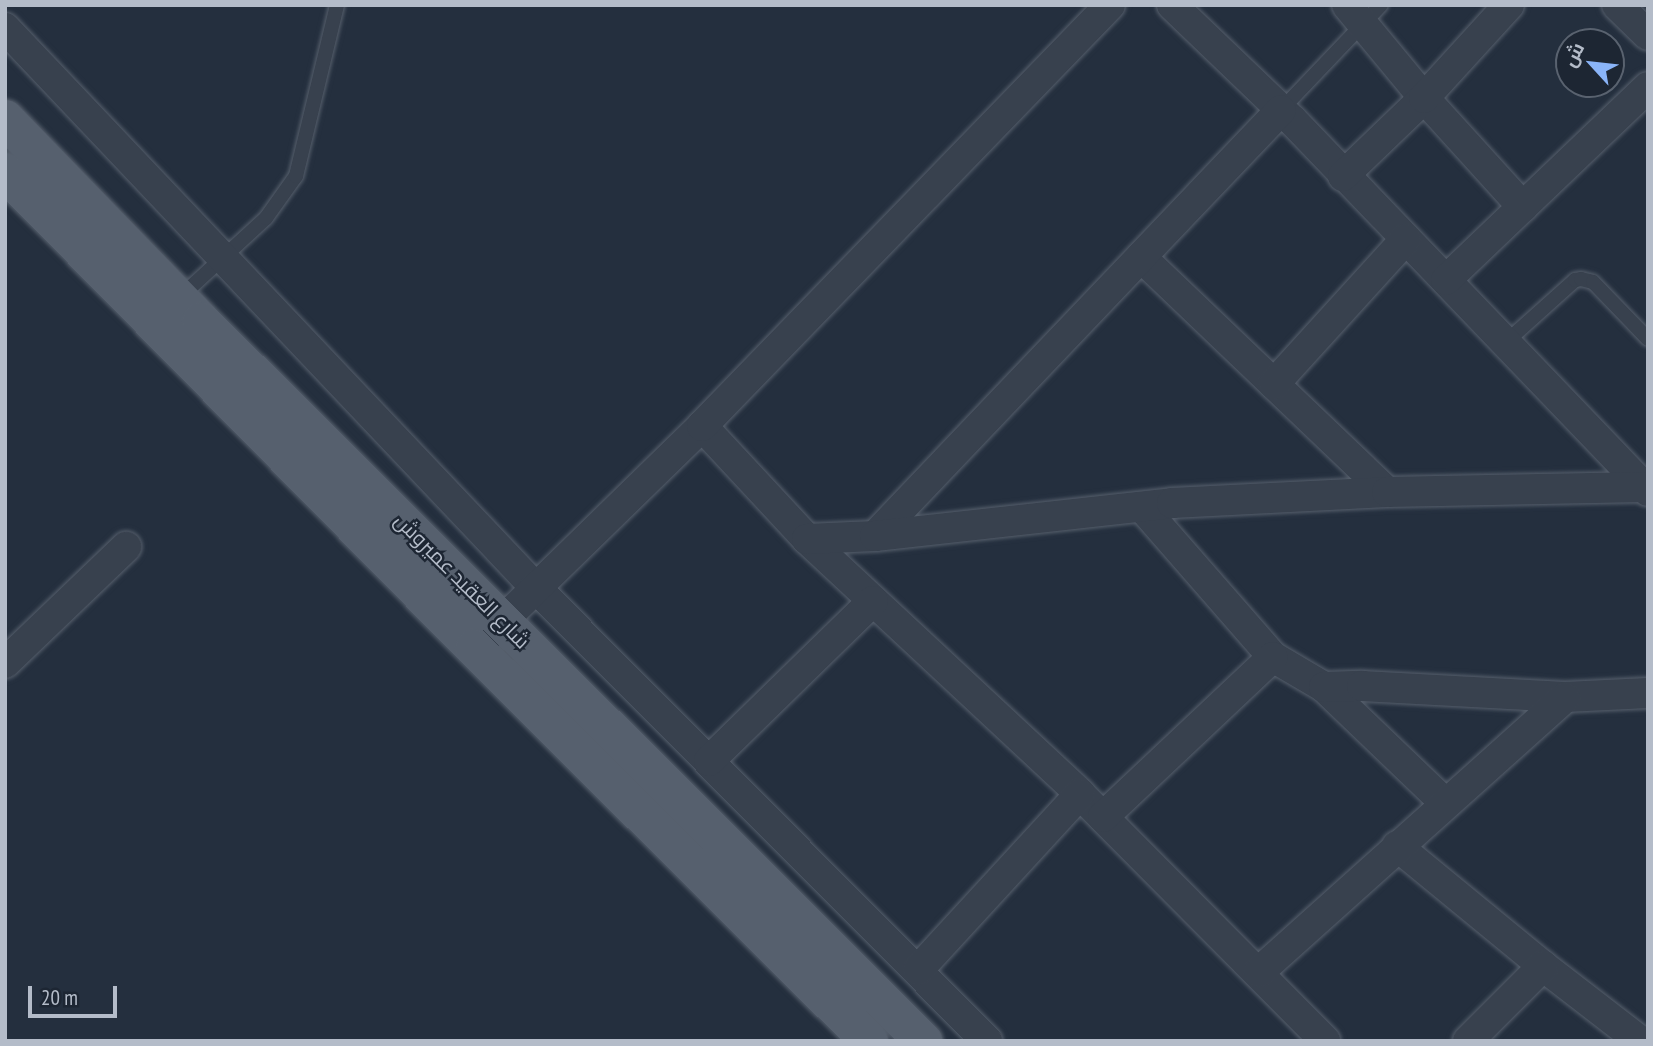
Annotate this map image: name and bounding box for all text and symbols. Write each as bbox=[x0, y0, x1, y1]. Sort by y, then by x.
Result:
north arrow bbox=[1555, 28, 1625, 98]
text: ش bbox=[1557, 38, 1589, 71]
street label: شارع العقيد عميروش bbox=[389, 508, 535, 654]
scale bar bbox=[32, 972, 121, 1016]
text: 20 m bbox=[41, 984, 78, 1011]

